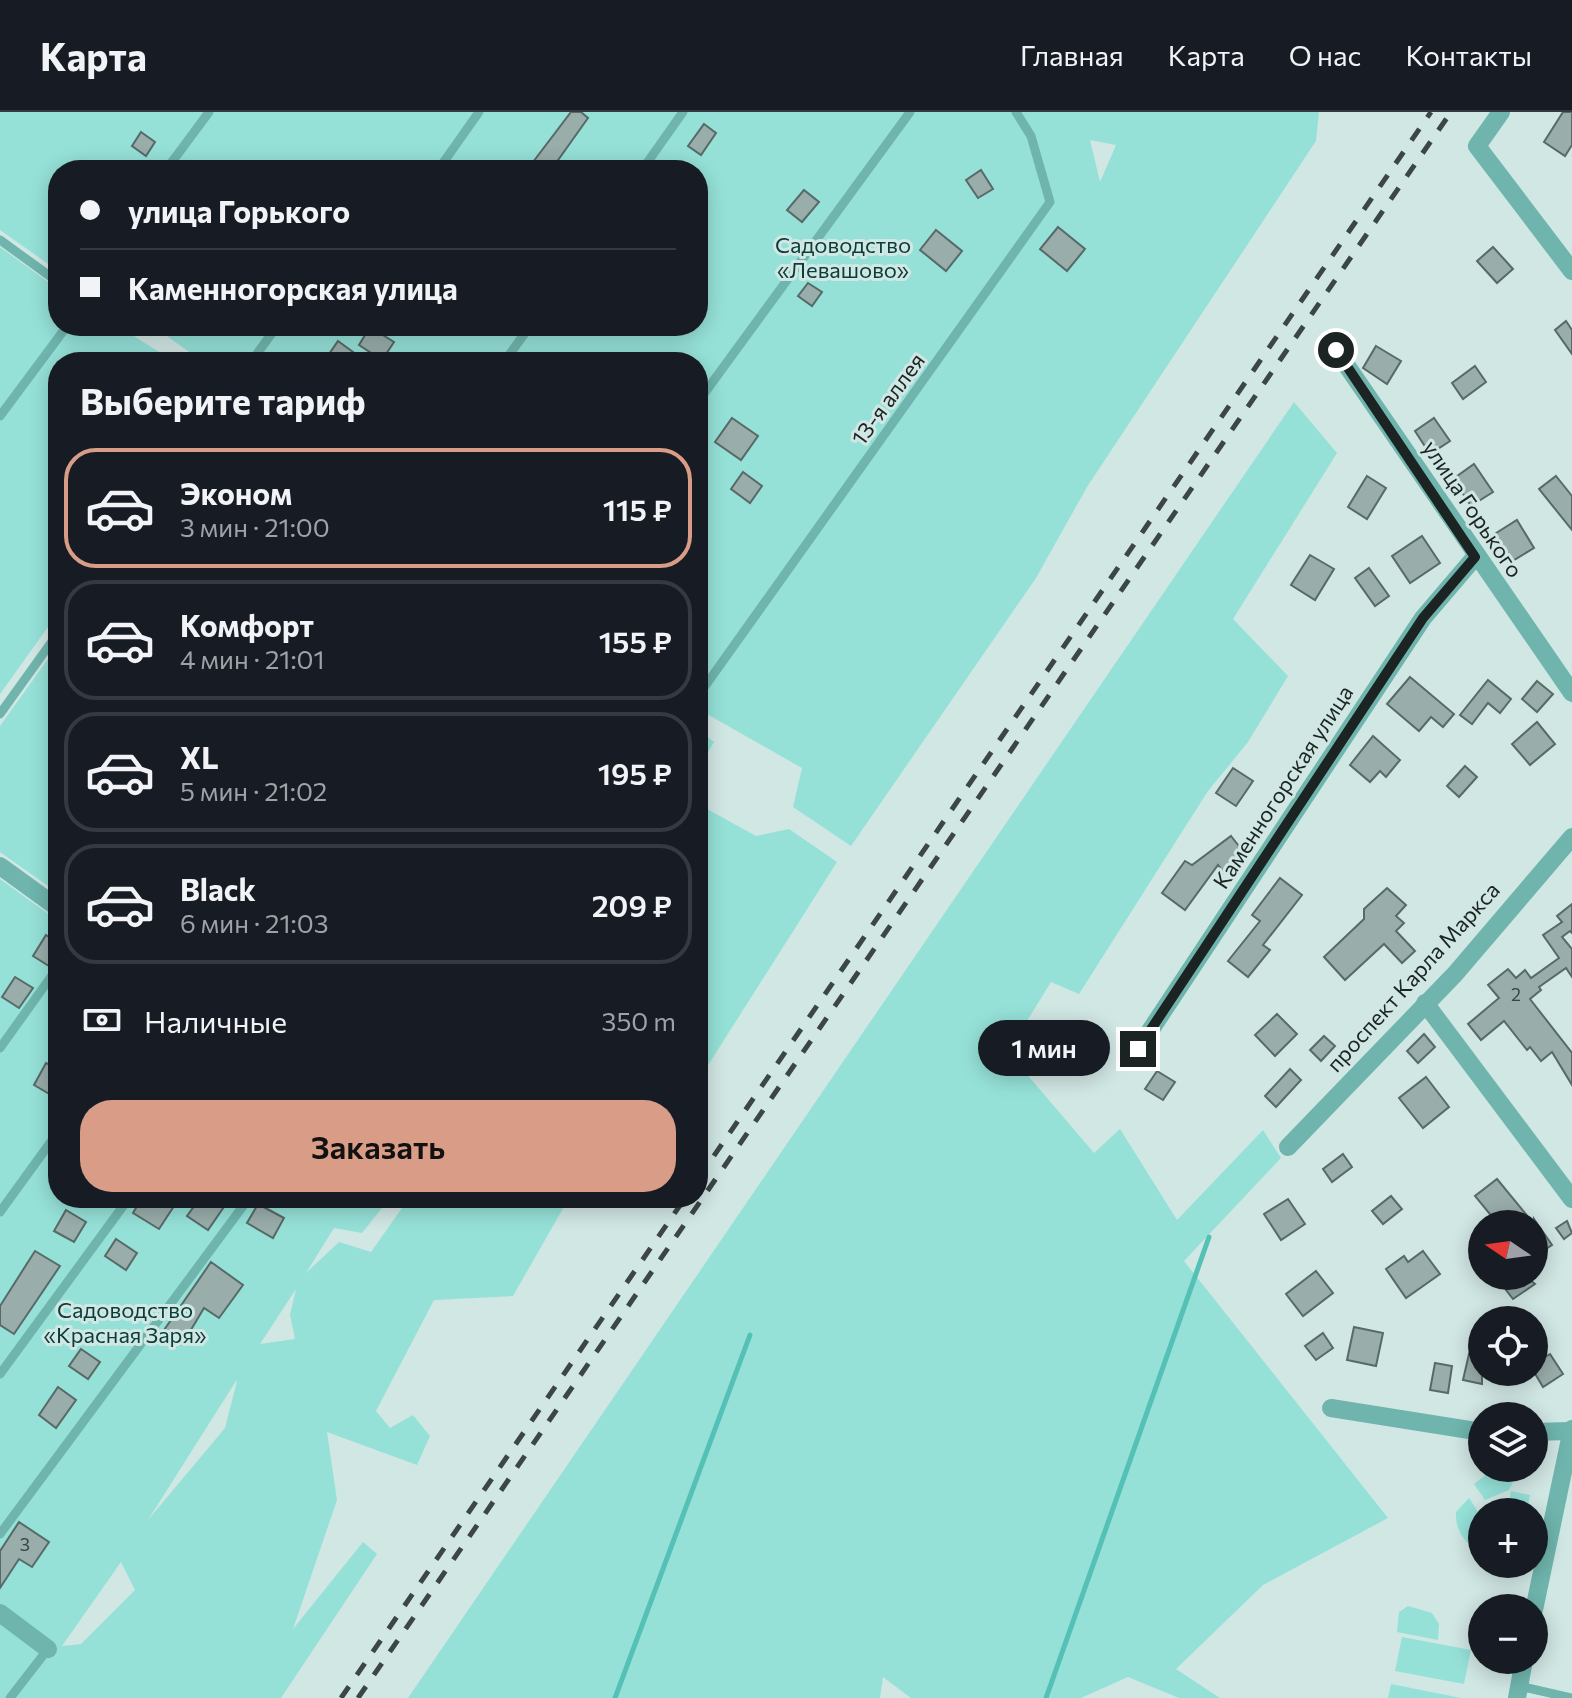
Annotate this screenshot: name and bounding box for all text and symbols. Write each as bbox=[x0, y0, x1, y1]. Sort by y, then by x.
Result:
text: Карта bbox=[40, 32, 147, 79]
text: Главная bbox=[1020, 38, 1124, 72]
text: Карта bbox=[1168, 38, 1245, 72]
text: О нас bbox=[1289, 38, 1361, 72]
text: Контакты bbox=[1405, 38, 1532, 72]
text: улица Горького bbox=[128, 192, 350, 229]
park label: Садоводство «Левашово» bbox=[775, 231, 911, 283]
text: Каменногорская улица bbox=[128, 269, 458, 306]
route start bbox=[1318, 332, 1354, 368]
street label: 13-я аллея bbox=[845, 347, 930, 450]
text: Выберите тариф bbox=[80, 378, 365, 422]
street label: улица Горького bbox=[1418, 435, 1529, 582]
icon: car bbox=[84, 472, 156, 544]
text: Эконом bbox=[180, 474, 292, 511]
text: 115 ₽ bbox=[603, 490, 672, 527]
text: 3 мин · 21:00 bbox=[180, 511, 330, 542]
icon: car bbox=[84, 604, 156, 676]
text: Комфорт bbox=[180, 606, 314, 643]
text: 155 ₽ bbox=[599, 622, 672, 659]
text: 4 мин · 21:01 bbox=[180, 643, 325, 674]
street label: Каменногорская улица bbox=[1207, 680, 1358, 893]
icon: car bbox=[84, 736, 156, 808]
text: XL bbox=[180, 738, 219, 775]
text: 195 ₽ bbox=[598, 754, 672, 791]
text: 5 мин · 21:02 bbox=[180, 775, 327, 806]
icon: car bbox=[84, 868, 156, 940]
text: Black bbox=[180, 870, 256, 907]
street label: проспект Карла Маркса bbox=[1320, 876, 1505, 1077]
text: 209 ₽ bbox=[592, 886, 672, 923]
text: 6 мин · 21:03 bbox=[180, 907, 328, 938]
house number: 2 bbox=[1511, 983, 1521, 1005]
icon: cash bbox=[80, 998, 124, 1042]
text: Наличные bbox=[144, 1002, 287, 1039]
text: 350 m bbox=[602, 1005, 676, 1036]
callout: 1 мин bbox=[978, 1021, 1110, 1077]
route end bbox=[1120, 1031, 1156, 1067]
text: 1 мин bbox=[1011, 1032, 1077, 1063]
button: Заказать bbox=[80, 1100, 676, 1192]
north arrow bbox=[1468, 1210, 1548, 1290]
map controls bbox=[1468, 1210, 1548, 1674]
park label: Садоводство «Красная Заря» bbox=[43, 1296, 207, 1348]
button: locate bbox=[1468, 1306, 1548, 1386]
button: layers bbox=[1468, 1402, 1548, 1482]
button: + bbox=[1468, 1498, 1548, 1578]
house number: 3 bbox=[20, 1533, 30, 1555]
button: − bbox=[1468, 1594, 1548, 1674]

